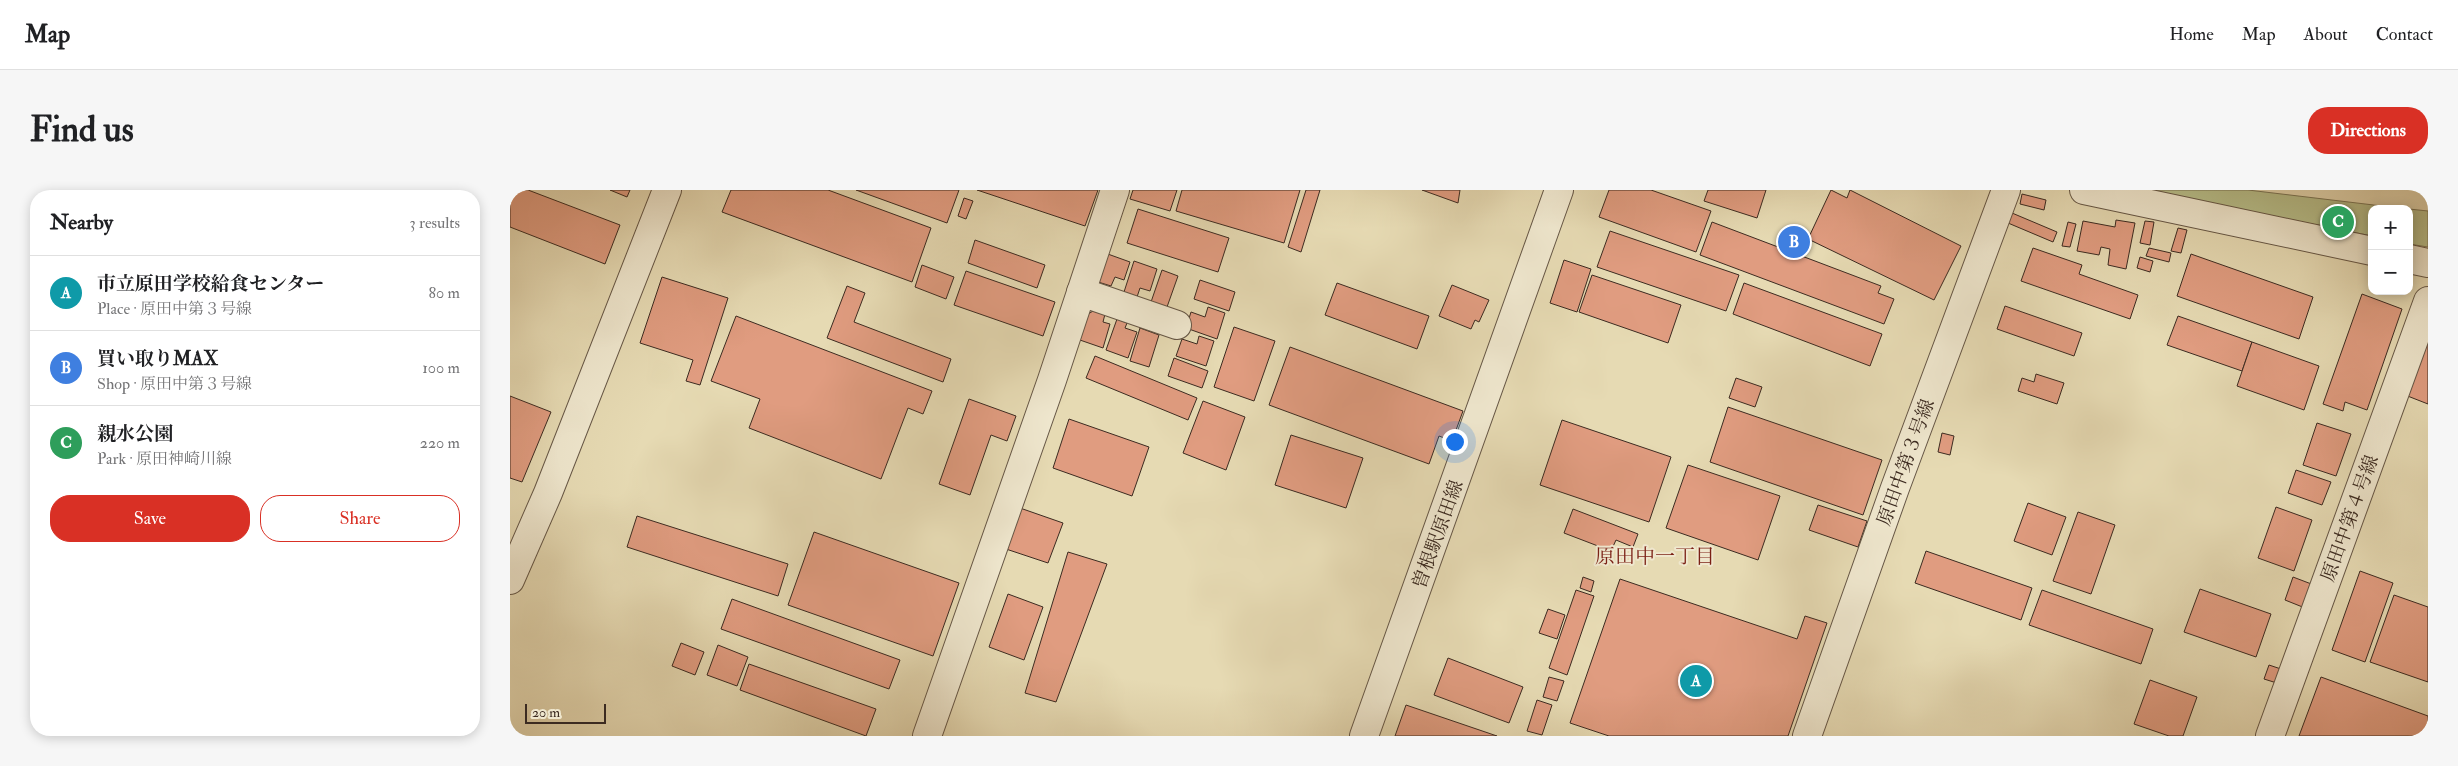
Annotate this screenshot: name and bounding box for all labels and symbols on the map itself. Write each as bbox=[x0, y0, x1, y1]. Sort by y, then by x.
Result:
pin: C bbox=[2322, 203, 2354, 241]
pin: B bbox=[1778, 223, 1810, 261]
street label: 原田中第３号線 bbox=[1872, 396, 1940, 529]
your location bbox=[1442, 429, 1468, 455]
street label: 原田中第４号線 bbox=[2316, 452, 2384, 585]
street label: 曽根駅原田線 bbox=[1407, 477, 1469, 592]
district label: 原田中一丁目 bbox=[1595, 544, 1715, 569]
pin: A bbox=[1680, 662, 1712, 700]
scale bar bbox=[525, 701, 606, 724]

